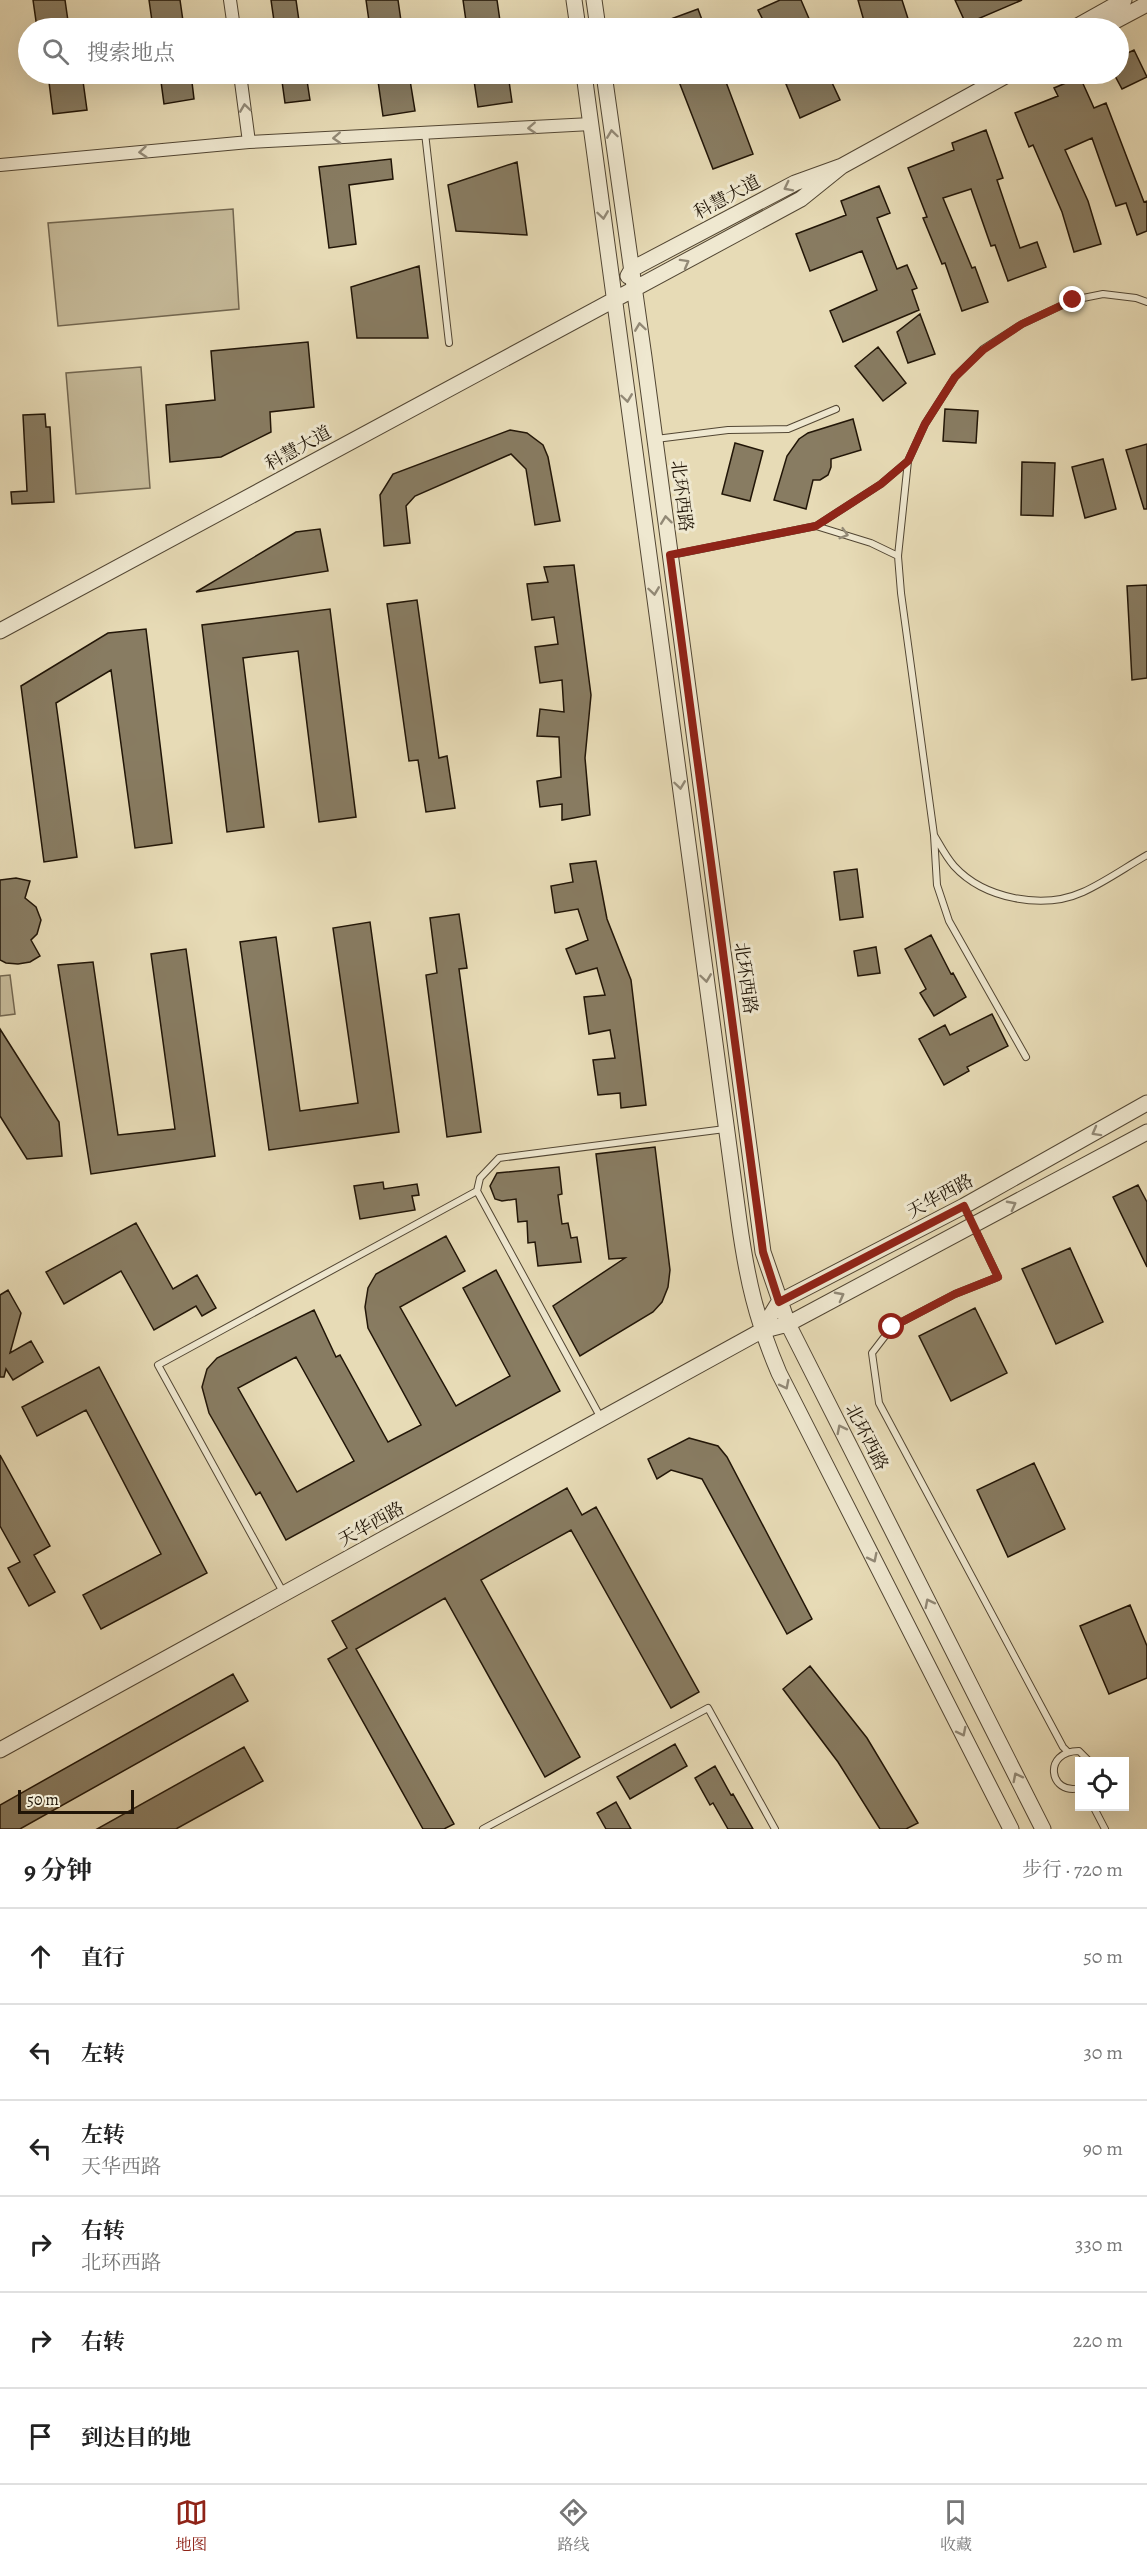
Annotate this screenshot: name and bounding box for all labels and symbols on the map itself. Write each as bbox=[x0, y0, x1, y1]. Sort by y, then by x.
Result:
one-way arrow bbox=[239, 103, 251, 113]
one-way arrow bbox=[528, 121, 537, 134]
one-way arrow bbox=[607, 129, 619, 138]
one-way arrow bbox=[333, 131, 342, 144]
one-way arrow bbox=[138, 145, 148, 158]
street label: 科慧大道 bbox=[690, 170, 764, 224]
one-way arrow bbox=[784, 180, 794, 191]
one-way arrow bbox=[596, 210, 608, 219]
one-way arrow bbox=[678, 259, 689, 270]
route end bbox=[1059, 286, 1085, 312]
one-way arrow bbox=[634, 322, 646, 331]
one-way arrow bbox=[621, 394, 633, 403]
street label: 科慧大道 bbox=[261, 420, 335, 476]
street label: 北环西路 bbox=[666, 459, 698, 533]
one-way arrow bbox=[660, 515, 672, 525]
one-way arrow bbox=[838, 527, 849, 539]
one-way arrow bbox=[647, 587, 659, 596]
one-way arrow bbox=[673, 780, 685, 789]
street label: 北环西路 bbox=[729, 941, 763, 1015]
one-way arrow bbox=[699, 973, 712, 982]
one-way arrow bbox=[1092, 1125, 1102, 1136]
street label: 天华西路 bbox=[903, 1169, 977, 1223]
one-way arrow bbox=[1006, 1201, 1016, 1212]
one-way arrow bbox=[833, 1292, 844, 1304]
route start bbox=[878, 1313, 904, 1339]
one-way arrow bbox=[778, 1378, 789, 1389]
street label: 北环西路 bbox=[840, 1399, 894, 1475]
one-way arrow bbox=[837, 1424, 848, 1435]
street label: 天华西路 bbox=[334, 1496, 408, 1552]
one-way arrow bbox=[866, 1552, 878, 1563]
one-way arrow bbox=[924, 1598, 936, 1609]
one-way arrow bbox=[954, 1726, 966, 1737]
one-way arrow bbox=[1012, 1772, 1024, 1783]
scale bar bbox=[18, 1787, 134, 1814]

